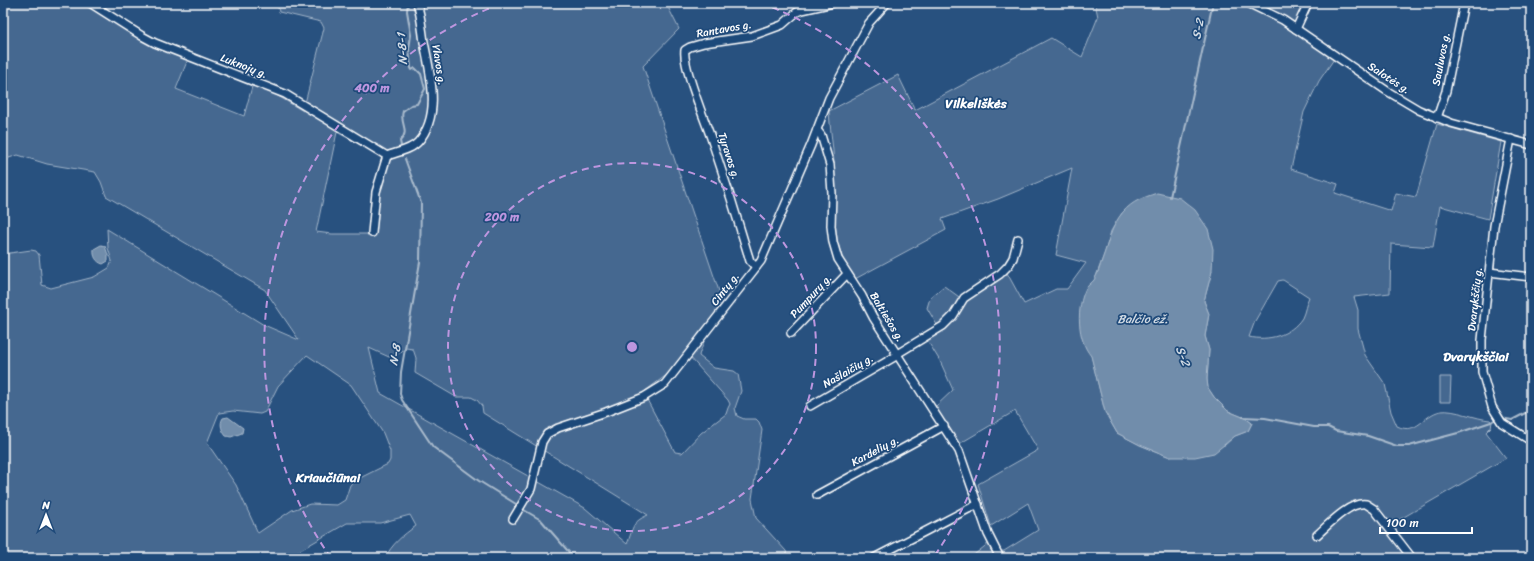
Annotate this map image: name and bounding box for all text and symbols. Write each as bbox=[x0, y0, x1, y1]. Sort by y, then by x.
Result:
street label: Rantavos g. bbox=[695, 15, 753, 43]
water label: S-2 bbox=[1185, 15, 1211, 41]
water label: N-8-1 bbox=[390, 31, 414, 66]
street label: Sauluvos g. bbox=[1426, 31, 1456, 87]
street label: Ylavos g. bbox=[426, 43, 452, 87]
street label: Luknojų g. bbox=[218, 48, 270, 84]
street label: Salotės g. bbox=[1364, 57, 1414, 99]
text: 400 m bbox=[353, 77, 390, 99]
district label: Vilkeliškės bbox=[945, 92, 1008, 115]
street label: Tyravos g. bbox=[712, 130, 746, 182]
text: 200 m bbox=[484, 206, 520, 228]
street label: Dvarykščių g. bbox=[1462, 266, 1488, 332]
street label: Cintų g. bbox=[706, 268, 744, 310]
street label: Pumpurų g. bbox=[785, 269, 837, 323]
street label: Baltiešos g. bbox=[865, 288, 909, 346]
water label: Balčio ež. bbox=[1118, 308, 1168, 330]
centre of rings bbox=[625, 340, 639, 354]
water label: N-8 bbox=[382, 341, 408, 367]
water label: S-2 bbox=[1169, 343, 1198, 371]
district label: Dvarykščiai bbox=[1443, 345, 1510, 368]
street label: Našlaičių g. bbox=[819, 349, 877, 393]
street label: Kardelių g. bbox=[848, 430, 902, 472]
district label: Kriaučiūnai bbox=[295, 466, 362, 489]
north arrow bbox=[26, 495, 66, 535]
text: N bbox=[41, 496, 50, 515]
scale bar bbox=[1380, 509, 1472, 535]
text: 100 m bbox=[1386, 512, 1419, 534]

